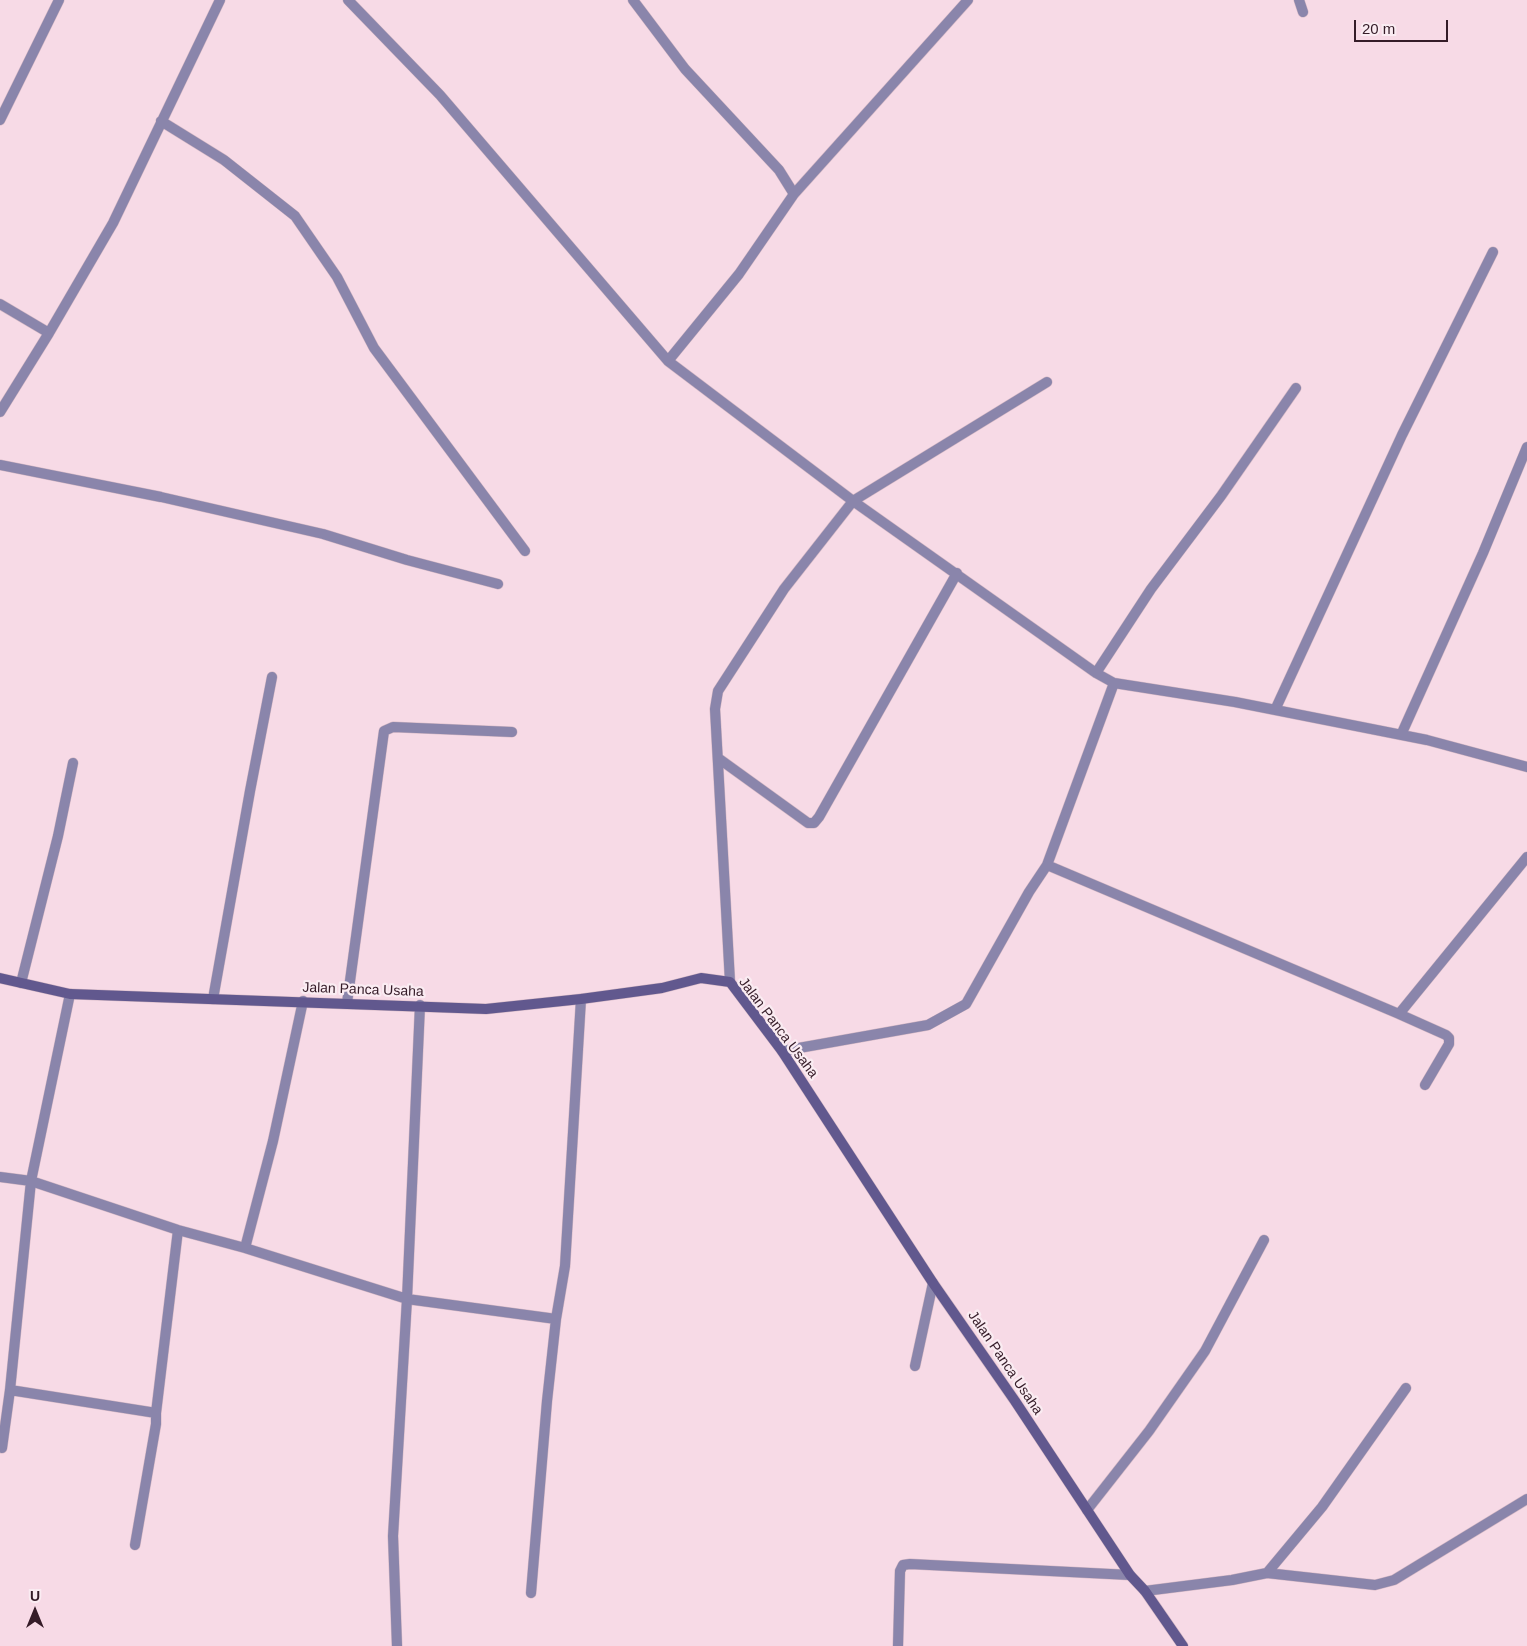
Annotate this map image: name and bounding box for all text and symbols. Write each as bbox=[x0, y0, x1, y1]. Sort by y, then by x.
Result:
scale bar bbox=[1357, 10, 1451, 42]
text: 20 m bbox=[1362, 20, 1395, 37]
street label: Jalan Panca Usaha bbox=[735, 974, 821, 1082]
street label: Jalan Panca Usaha bbox=[302, 979, 424, 1001]
street label: Jalan Panca Usaha bbox=[964, 1308, 1046, 1418]
north arrow bbox=[10, 1586, 60, 1636]
text: U bbox=[30, 1588, 40, 1604]

